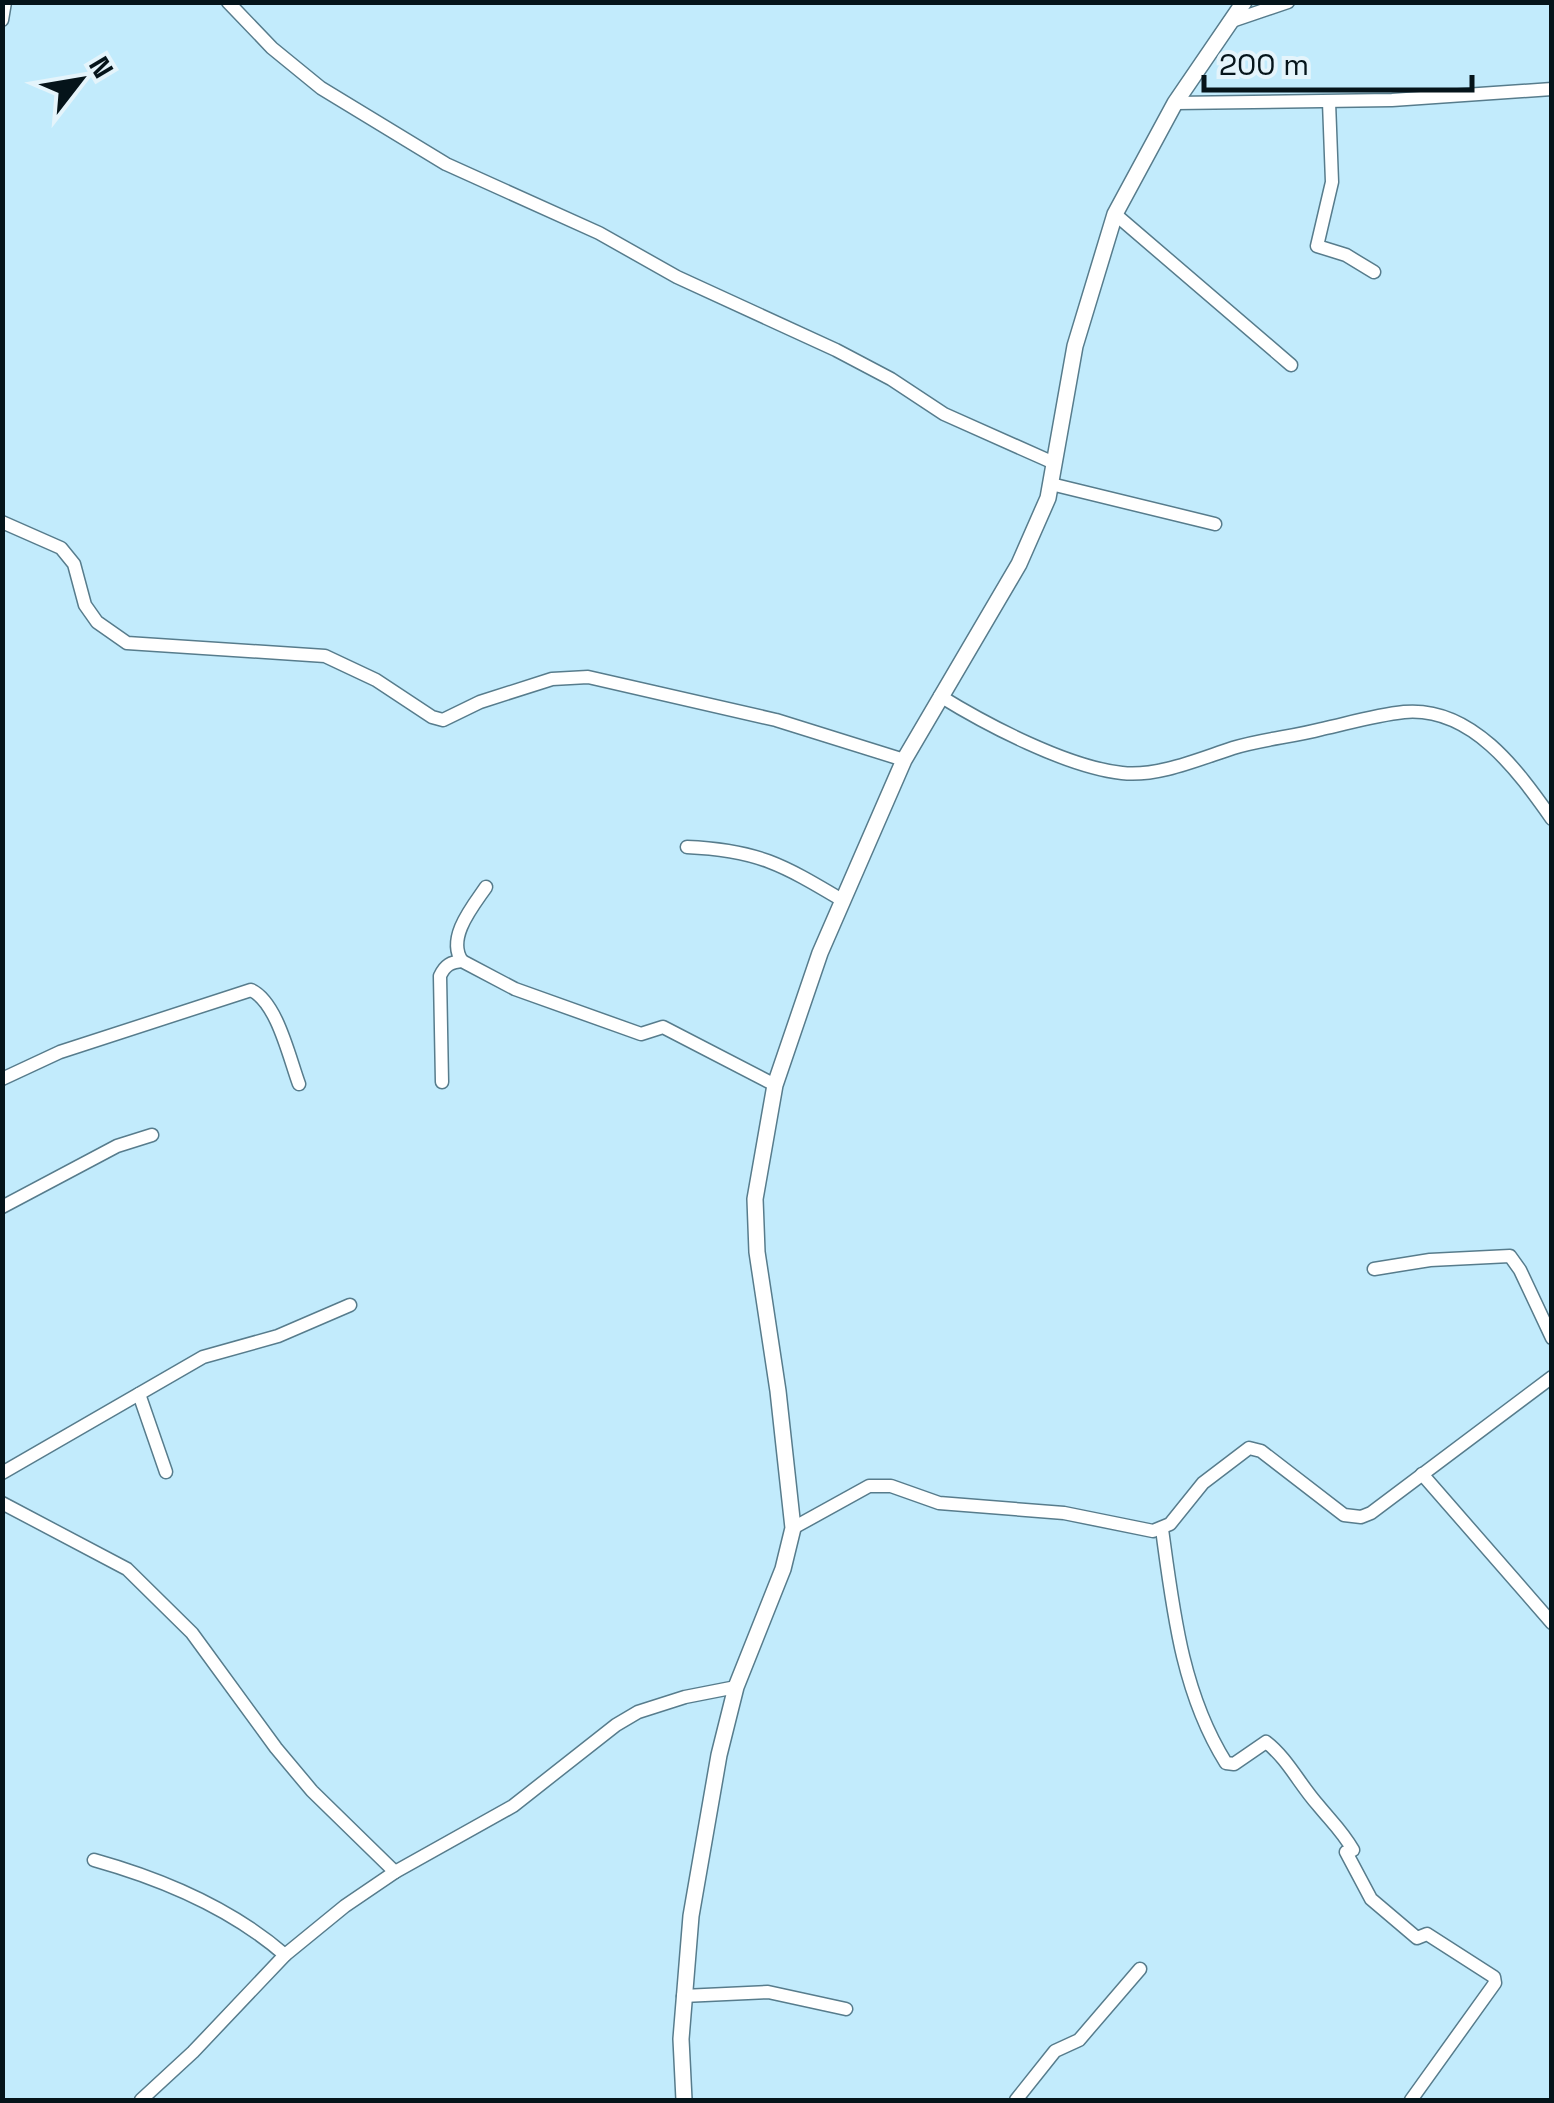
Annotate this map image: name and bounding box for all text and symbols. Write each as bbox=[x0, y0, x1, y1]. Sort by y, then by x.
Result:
north arrow bbox=[30, 30, 130, 130]
scale bar bbox=[1204, 30, 1472, 92]
text: 200 m bbox=[1219, 45, 1309, 84]
text: N bbox=[81, 50, 122, 84]

